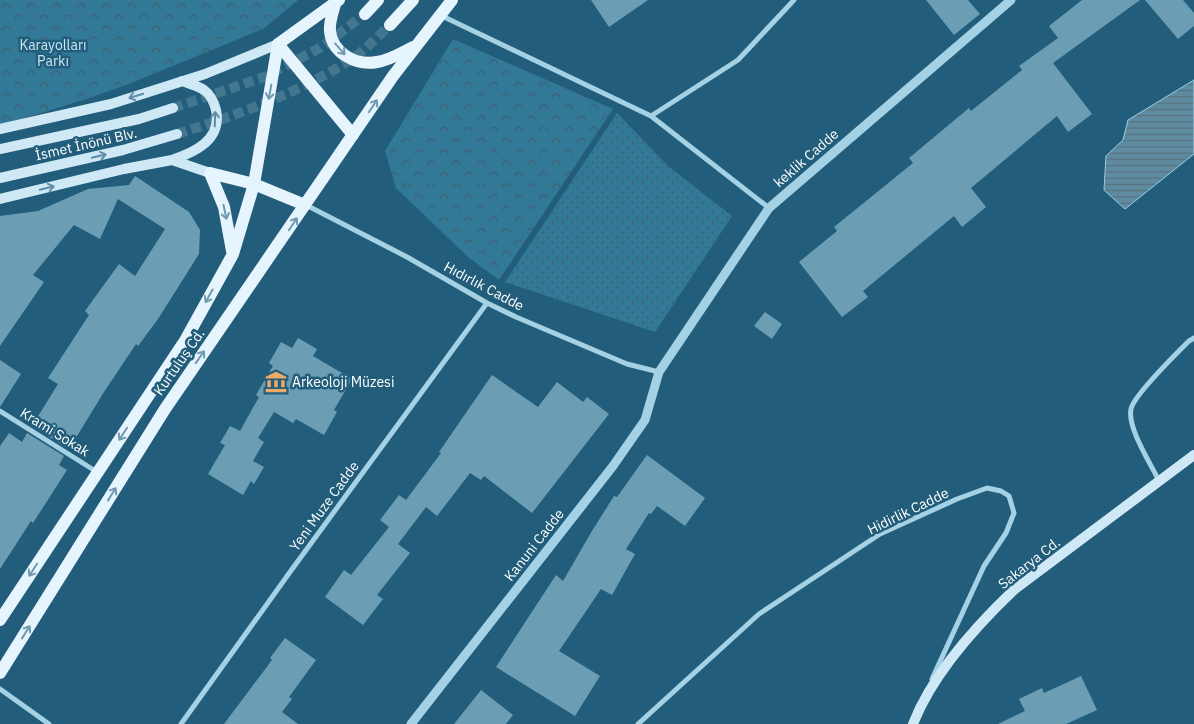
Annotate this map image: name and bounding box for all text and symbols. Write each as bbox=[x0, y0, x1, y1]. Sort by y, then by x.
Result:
park label: Karayolları Parkı bbox=[19, 36, 87, 70]
one-way arrow bbox=[334, 42, 345, 55]
one-way arrow bbox=[264, 84, 274, 100]
one-way arrow bbox=[129, 92, 144, 101]
one-way arrow bbox=[368, 99, 378, 113]
one-way arrow bbox=[211, 111, 220, 127]
street label: İsmet İnönü Blv. bbox=[33, 124, 139, 164]
street label: keklik Cadde bbox=[770, 125, 842, 191]
one-way arrow bbox=[90, 151, 106, 160]
one-way arrow bbox=[39, 183, 55, 192]
one-way arrow bbox=[221, 204, 230, 220]
one-way arrow bbox=[288, 217, 298, 231]
street label: Hıdırlık Cadde bbox=[441, 257, 527, 315]
one-way arrow bbox=[204, 289, 214, 304]
street label: Kurtuluş Cd. bbox=[149, 325, 209, 399]
one-way arrow bbox=[195, 351, 205, 365]
museum icon: Arkeoloji Müzesi bbox=[263, 369, 289, 395]
place label: Arkeoloji Müzesi bbox=[292, 373, 394, 391]
street label: Krami Sokak bbox=[17, 404, 94, 461]
one-way arrow bbox=[118, 427, 128, 441]
street label: Yeni Muze Cadde bbox=[285, 457, 363, 554]
street label: Hidirlik Cadde bbox=[864, 483, 952, 538]
one-way arrow bbox=[107, 487, 117, 501]
street label: Kanuni Cadde bbox=[500, 505, 568, 585]
street label: Sakarya Cd. bbox=[994, 533, 1064, 593]
one-way arrow bbox=[28, 562, 38, 576]
one-way arrow bbox=[21, 625, 31, 639]

